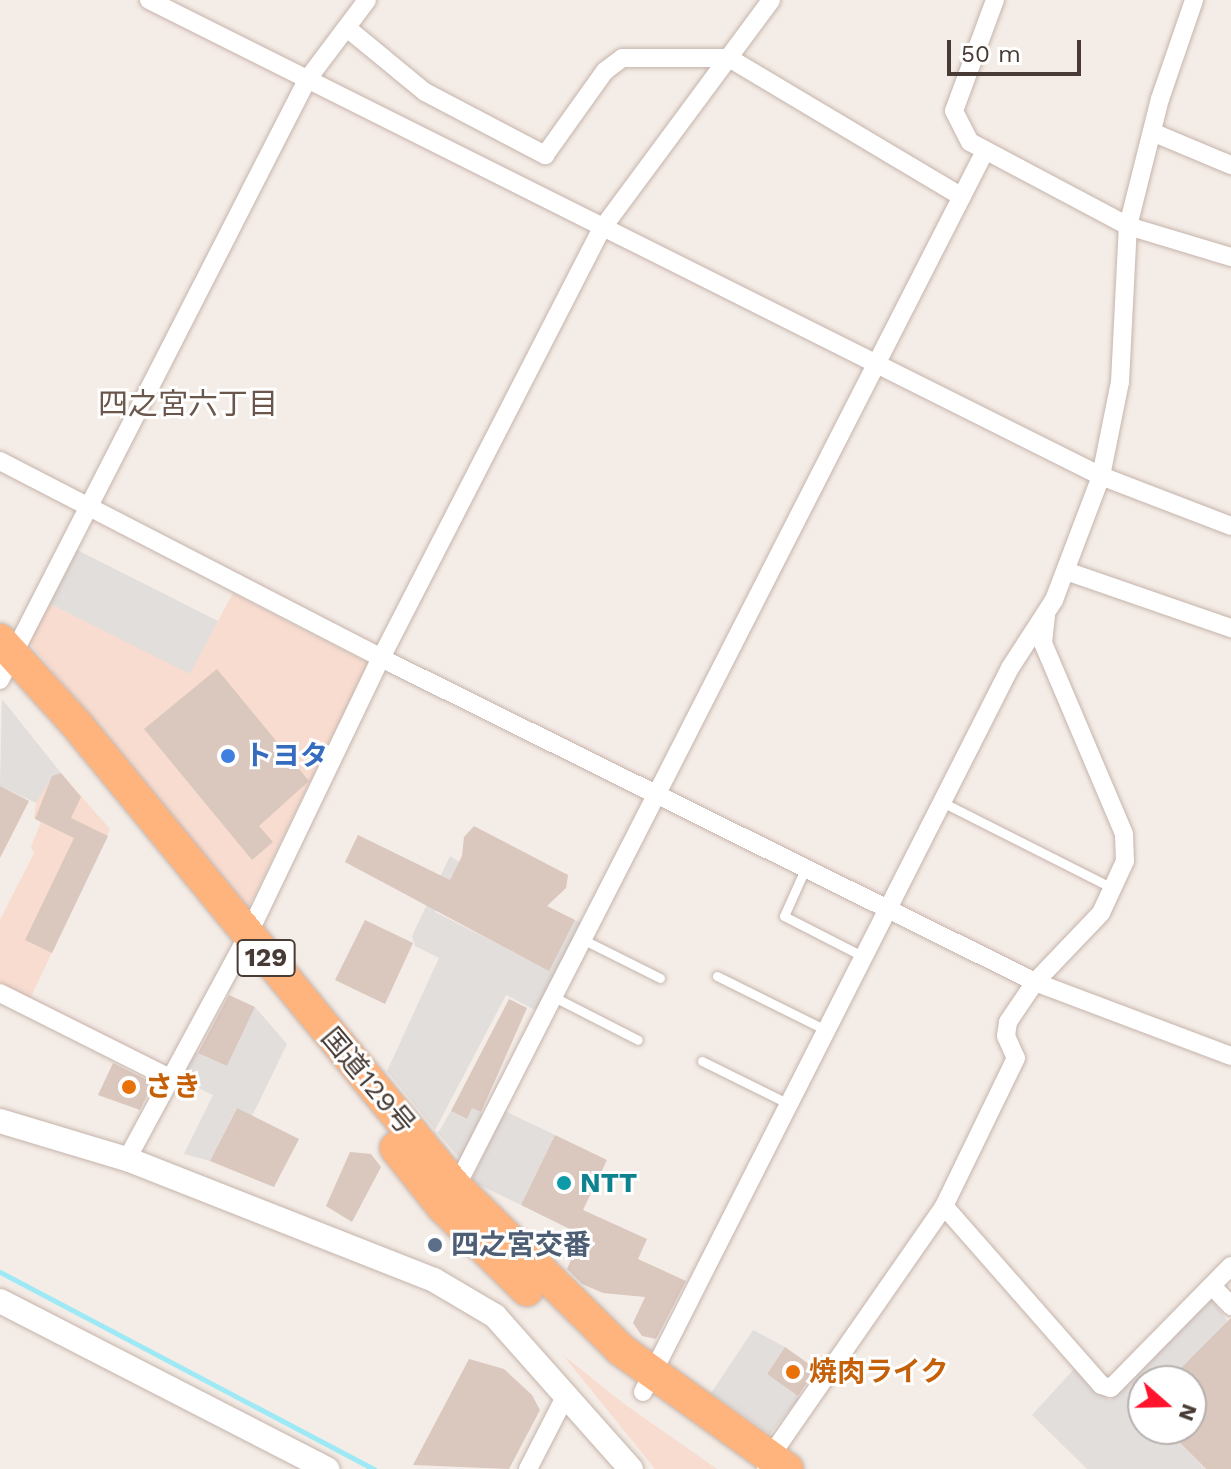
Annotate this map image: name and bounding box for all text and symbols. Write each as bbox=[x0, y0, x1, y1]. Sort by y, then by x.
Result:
scale bar bbox=[951, 24, 1085, 74]
text: 50 m bbox=[961, 40, 1021, 68]
district label: 四之宮六丁目 bbox=[98, 386, 278, 422]
place label: トヨタ bbox=[244, 739, 328, 773]
marker: トヨタ bbox=[219, 747, 237, 765]
road number: 129 bbox=[236, 936, 296, 980]
street label: 国道129号 bbox=[314, 1021, 422, 1141]
place label: さき bbox=[145, 1070, 201, 1104]
marker: さき bbox=[120, 1078, 138, 1096]
place label: NTT bbox=[580, 1166, 637, 1200]
marker: NTT bbox=[555, 1174, 573, 1192]
place label: 四之宮交番 bbox=[451, 1228, 591, 1262]
marker: 四之宮交番 bbox=[426, 1236, 444, 1254]
place label: 焼肉ライク bbox=[809, 1355, 949, 1389]
marker: 焼肉ライク bbox=[784, 1363, 802, 1381]
north arrow bbox=[1127, 1365, 1207, 1445]
text: N bbox=[1174, 1401, 1203, 1425]

